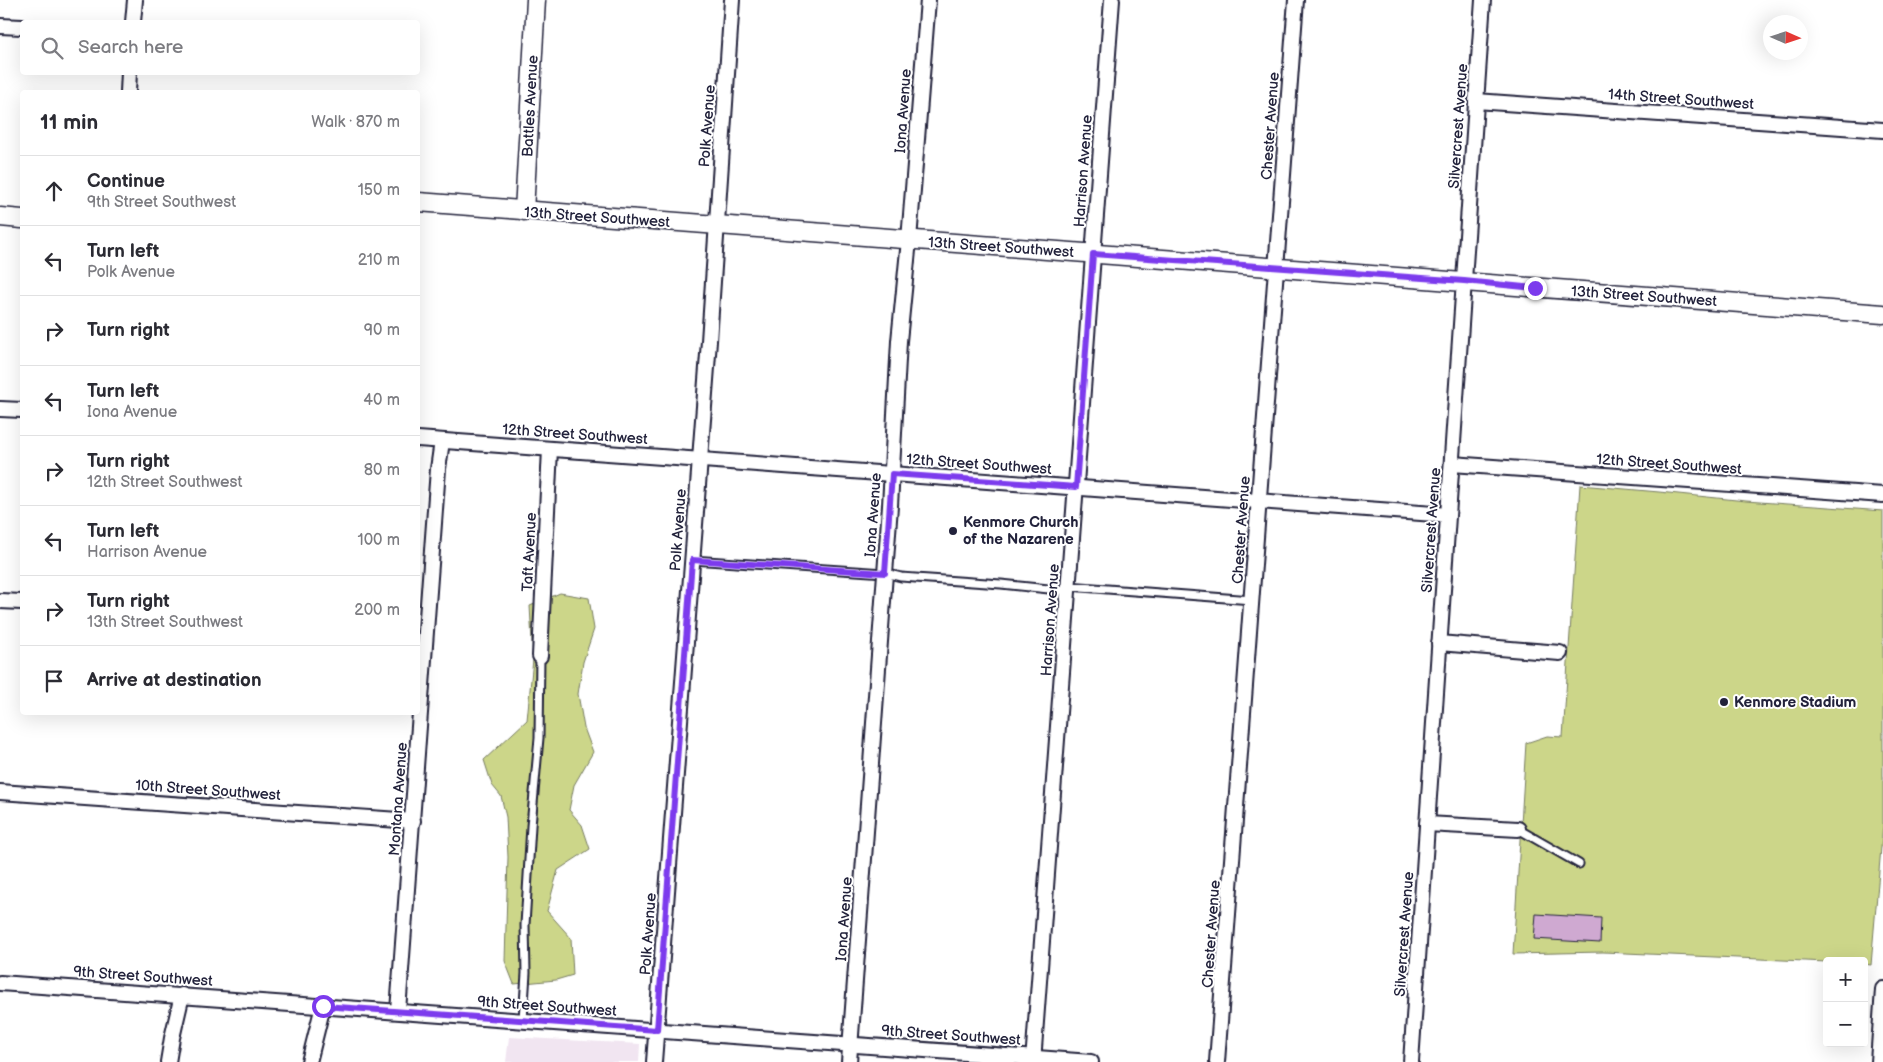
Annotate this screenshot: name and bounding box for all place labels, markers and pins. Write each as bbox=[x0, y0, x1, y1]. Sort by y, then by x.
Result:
place label: Kenmore Church of the Nazarene bbox=[963, 513, 1078, 549]
marker: Kenmore Church of the Nazarene bbox=[947, 525, 959, 537]
place label: Kenmore Stadium bbox=[1734, 693, 1857, 712]
marker: Kenmore Stadium bbox=[1718, 696, 1730, 708]

